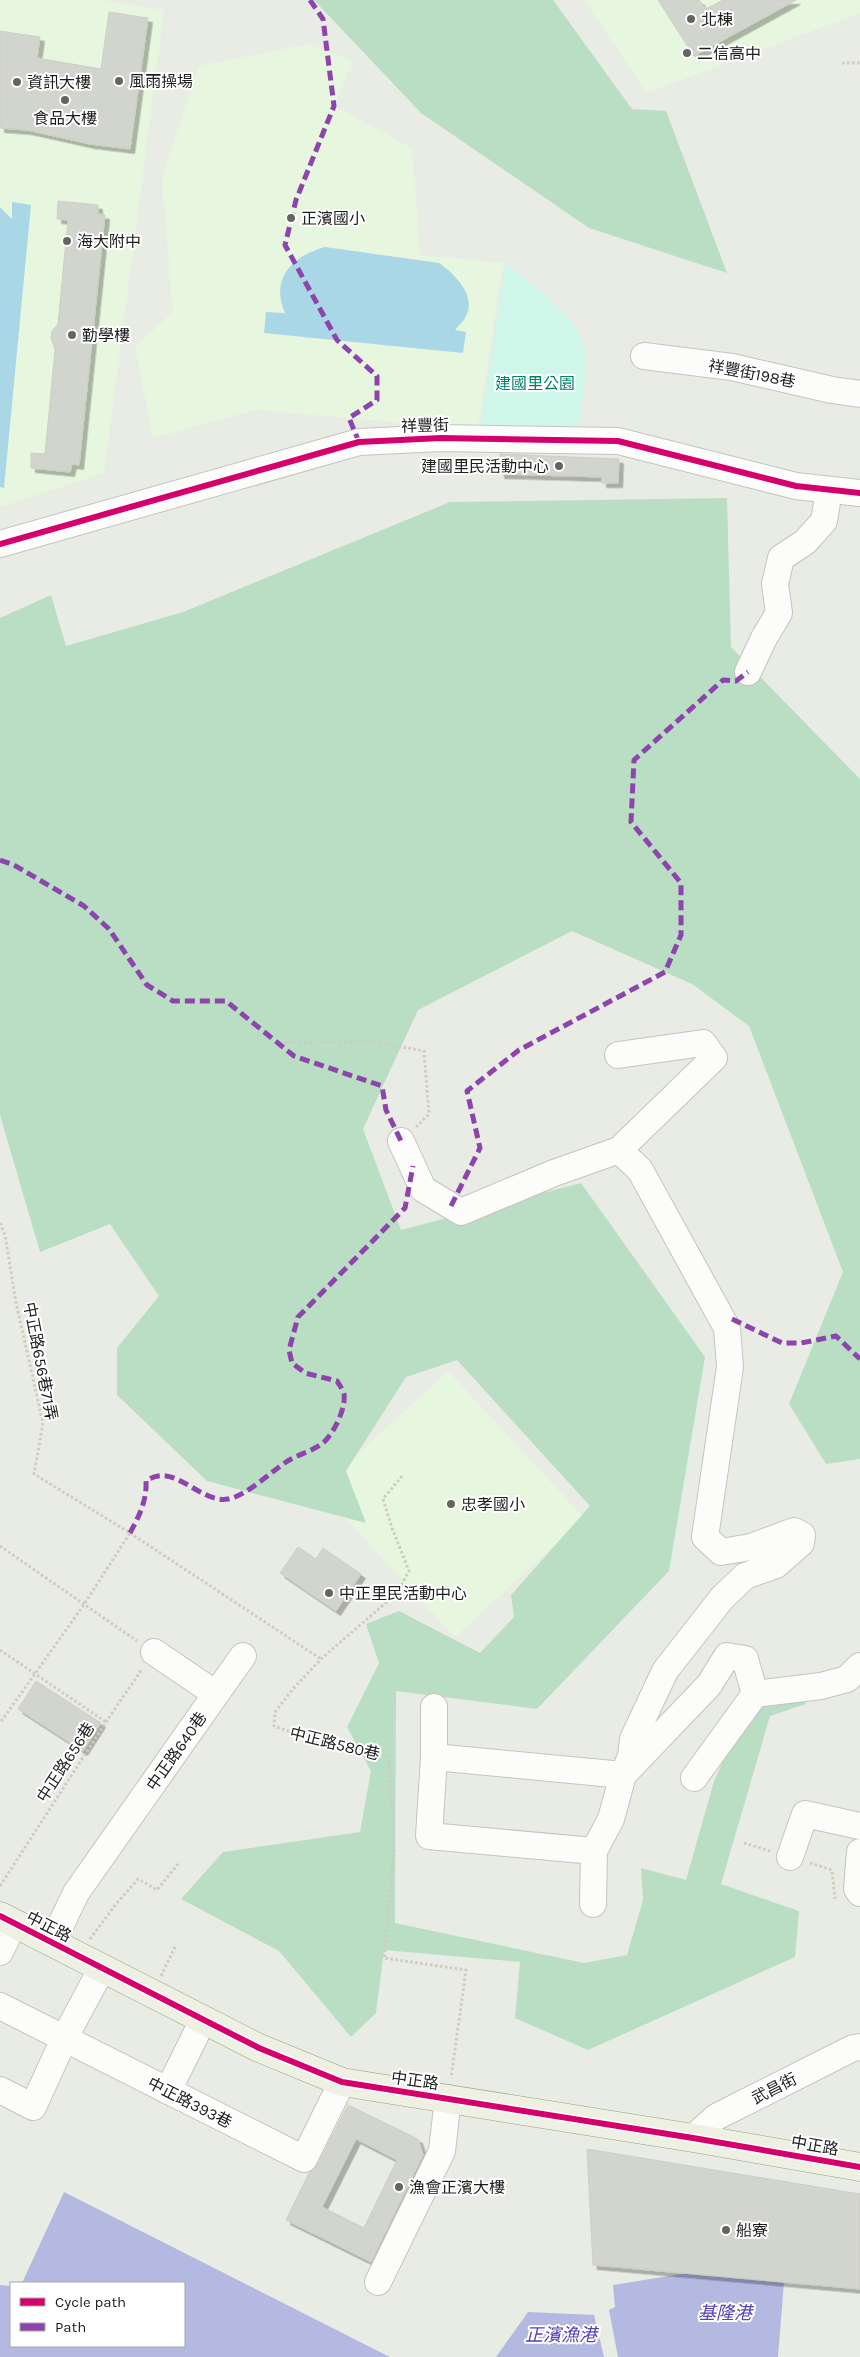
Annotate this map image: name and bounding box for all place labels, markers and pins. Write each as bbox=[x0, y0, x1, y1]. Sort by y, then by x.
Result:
place label: 北棟 bbox=[701, 10, 733, 29]
marker: 北棟 bbox=[685, 13, 697, 25]
place label: 二信高中 bbox=[697, 44, 761, 63]
marker: 二信高中 bbox=[681, 47, 693, 59]
place label: 風雨操場 bbox=[129, 72, 193, 91]
place label: 資訊大樓 bbox=[27, 73, 91, 92]
marker: 風雨操場 bbox=[113, 75, 125, 87]
marker: 資訊大樓 bbox=[11, 76, 23, 88]
marker: 食品大樓 bbox=[59, 94, 71, 106]
place label: 食品大樓 bbox=[33, 109, 97, 128]
place label: 正濱國小 bbox=[301, 209, 365, 228]
marker: 正濱國小 bbox=[285, 212, 297, 224]
place label: 海大附中 bbox=[77, 232, 141, 251]
marker: 海大附中 bbox=[61, 235, 73, 247]
place label: 勤學樓 bbox=[82, 326, 130, 345]
marker: 勤學樓 bbox=[66, 329, 78, 341]
place label: 建國里民活動中心 bbox=[421, 457, 549, 476]
marker: 建國里民活動中心 bbox=[553, 460, 565, 472]
place label: 忠孝國小 bbox=[461, 1495, 525, 1514]
marker: 忠孝國小 bbox=[445, 1498, 457, 1510]
place label: 中正里民活動中心 bbox=[339, 1584, 467, 1603]
marker: 中正里民活動中心 bbox=[323, 1587, 335, 1599]
place label: 漁會正濱大樓 bbox=[409, 2178, 505, 2197]
marker: 漁會正濱大樓 bbox=[393, 2181, 405, 2193]
place label: 船寮 bbox=[736, 2221, 768, 2240]
marker: 船寮 bbox=[720, 2224, 732, 2236]

